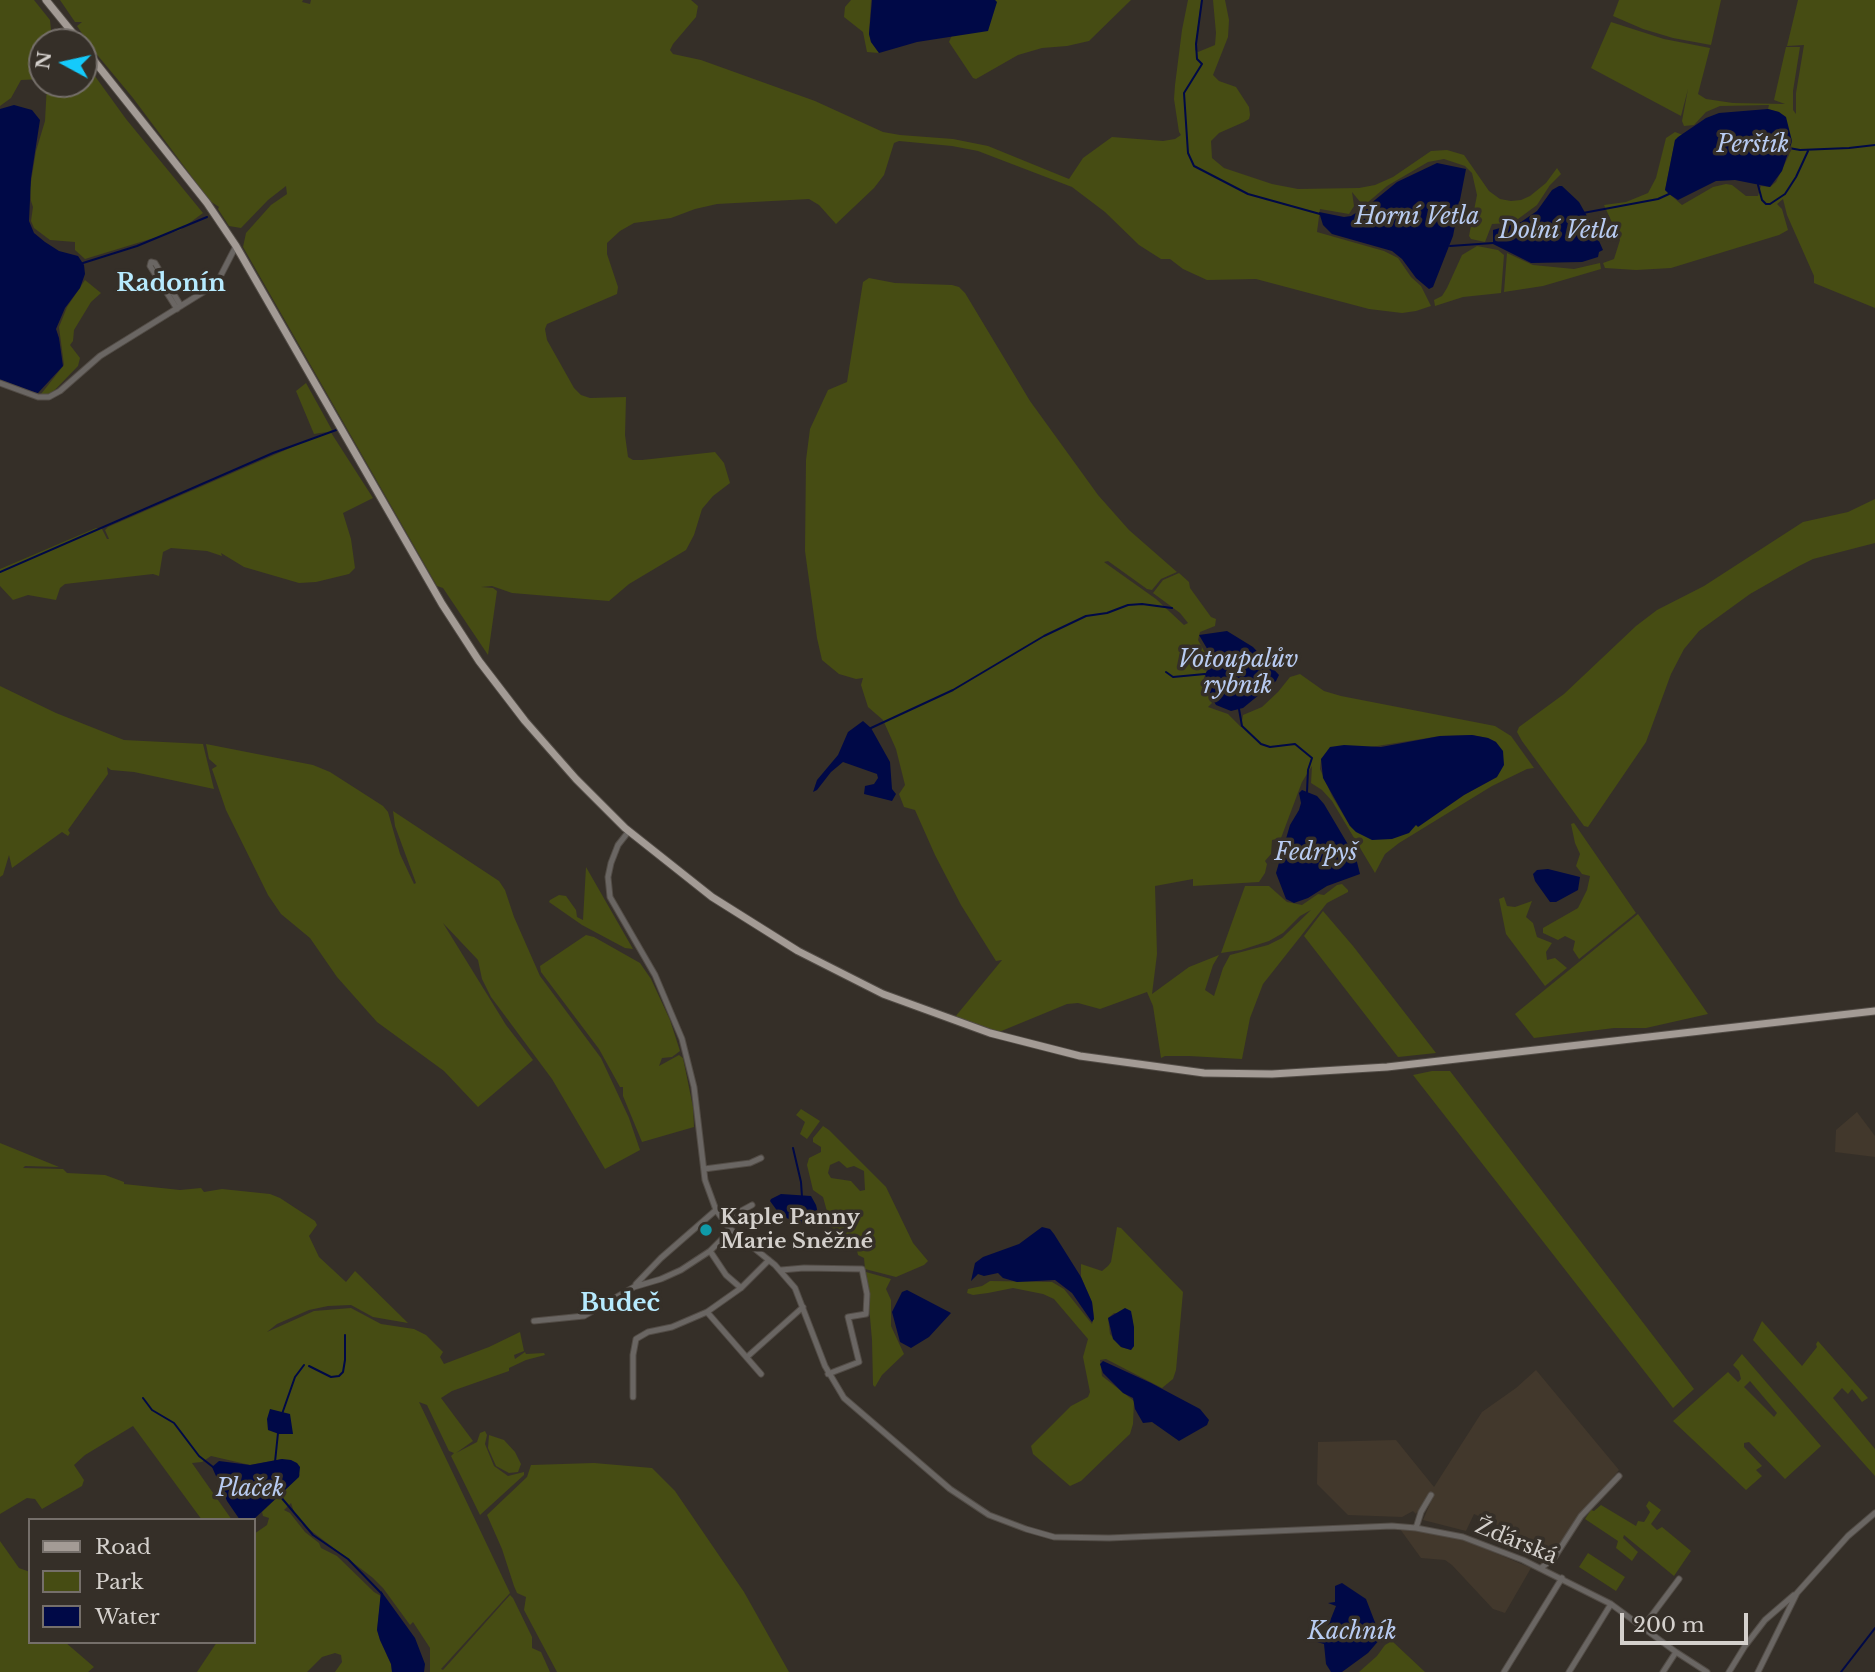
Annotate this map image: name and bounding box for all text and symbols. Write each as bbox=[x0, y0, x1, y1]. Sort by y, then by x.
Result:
north arrow bbox=[28, 28, 98, 98]
text: N bbox=[31, 50, 56, 71]
water label: Perštík bbox=[1717, 132, 1789, 160]
water label: Horní Vetla bbox=[1355, 204, 1479, 232]
water label: Dolní Vetla bbox=[1499, 218, 1619, 246]
district label: Radonín bbox=[116, 270, 226, 298]
water label: Votoupalův rybník bbox=[1178, 647, 1298, 701]
water label: Fedrpyš bbox=[1275, 840, 1357, 868]
place label: Kaple Panny Marie Sněžné bbox=[720, 1205, 873, 1255]
marker: Kaple Panny Marie Sněžné bbox=[698, 1222, 714, 1238]
district label: Budeč bbox=[580, 1290, 660, 1318]
water label: Plaček bbox=[216, 1476, 284, 1504]
street label: Žďárská bbox=[1471, 1514, 1561, 1570]
legend bbox=[28, 1518, 256, 1644]
text: Road bbox=[95, 1534, 151, 1560]
text: Park bbox=[95, 1569, 144, 1595]
scale bar bbox=[1623, 1598, 1751, 1642]
text: Water bbox=[95, 1604, 159, 1630]
text: 200 m bbox=[1633, 1612, 1704, 1638]
water label: Kachník bbox=[1307, 1619, 1397, 1647]

